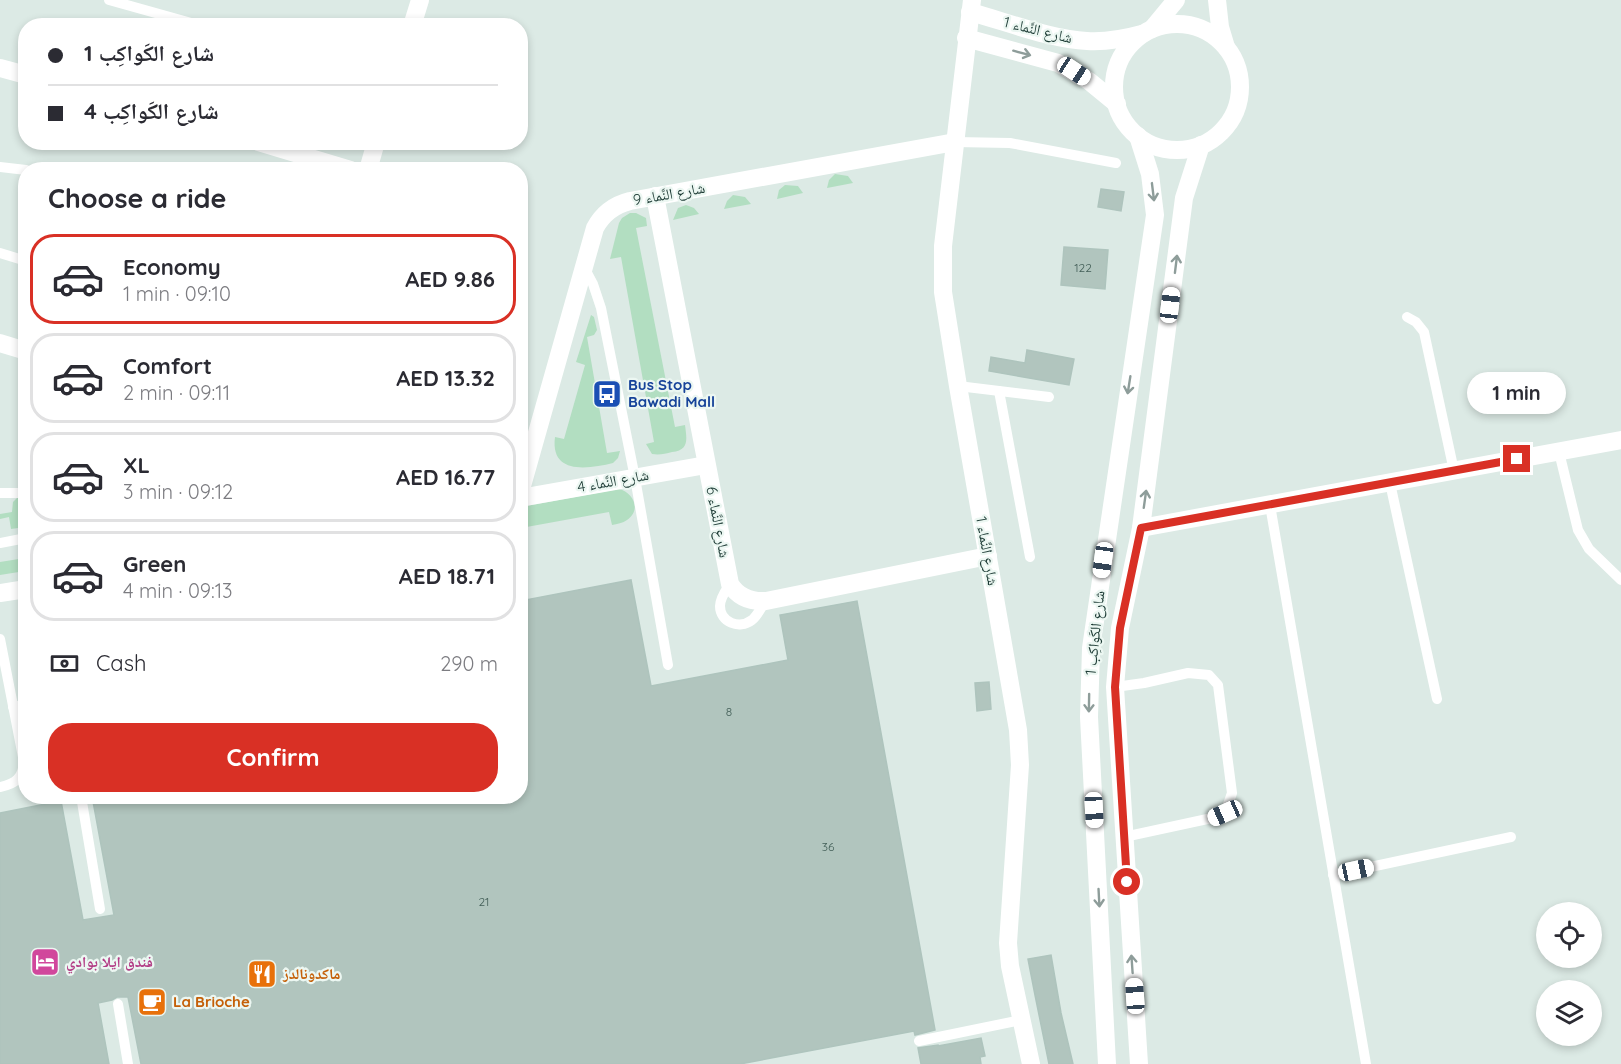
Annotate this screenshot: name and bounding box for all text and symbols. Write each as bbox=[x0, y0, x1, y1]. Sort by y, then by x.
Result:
street label: شارع النَّماء 1 bbox=[1002, 12, 1074, 48]
text: شارع الكَواكِب 1 bbox=[84, 39, 214, 67]
one-way arrow bbox=[1013, 48, 1032, 59]
car bbox=[1054, 54, 1094, 88]
text: شارع الكَواكِب 4 bbox=[84, 97, 219, 125]
street label: شارع النَّماء 9 bbox=[631, 178, 707, 210]
text: Choose a ride bbox=[48, 181, 226, 215]
one-way arrow bbox=[1148, 182, 1159, 202]
icon: car bbox=[51, 252, 105, 306]
text: Economy bbox=[123, 253, 221, 281]
one-way arrow bbox=[1170, 254, 1181, 274]
house number: 122 bbox=[1074, 260, 1092, 275]
text: AED 9.86 bbox=[405, 265, 495, 293]
text: 1 min · 09:10 bbox=[123, 281, 231, 306]
car bbox=[1159, 286, 1181, 324]
icon: car bbox=[51, 351, 105, 405]
text: Comfort bbox=[123, 352, 212, 380]
text: AED 13.32 bbox=[396, 364, 495, 392]
callout: 1 min bbox=[1468, 372, 1567, 414]
place label: Bus Stop Bawadi Mall bbox=[628, 375, 715, 411]
one-way arrow bbox=[1124, 375, 1135, 395]
bus stop icon: Bus Stop Bawadi Mall bbox=[591, 378, 623, 410]
text: 2 min · 09:11 bbox=[123, 380, 230, 405]
text: 1 min bbox=[1492, 380, 1541, 405]
route end bbox=[1503, 445, 1530, 472]
icon: car bbox=[51, 450, 105, 504]
text: XL bbox=[123, 451, 150, 479]
text: AED 16.77 bbox=[396, 463, 495, 491]
street label: شارع النَّماء 4 bbox=[576, 465, 650, 497]
text: 3 min · 09:12 bbox=[123, 479, 233, 504]
street label: شارع النَّماء 6 bbox=[701, 485, 735, 560]
one-way arrow bbox=[1140, 490, 1151, 509]
street label: شارع النَّماء 1 bbox=[971, 515, 1003, 587]
car bbox=[1092, 541, 1114, 579]
icon: car bbox=[51, 549, 105, 603]
text: Green bbox=[123, 550, 186, 578]
text: AED 18.71 bbox=[399, 562, 495, 590]
text: 4 min · 09:13 bbox=[123, 578, 233, 603]
street label: شارع الكَواكِب 1 bbox=[1081, 590, 1109, 676]
icon: cash bbox=[48, 647, 81, 680]
text: Cash bbox=[96, 649, 147, 677]
text: 290 m bbox=[440, 651, 498, 676]
one-way arrow bbox=[1084, 693, 1095, 713]
house number: 8 bbox=[726, 704, 732, 719]
button: Confirm bbox=[48, 723, 498, 792]
car bbox=[1084, 792, 1104, 828]
car bbox=[1205, 797, 1245, 829]
house number: 36 bbox=[822, 839, 835, 854]
car bbox=[1337, 857, 1375, 883]
route start bbox=[1113, 868, 1140, 895]
one-way arrow bbox=[1093, 888, 1104, 908]
house number: 21 bbox=[478, 894, 490, 909]
map controls bbox=[1536, 902, 1602, 1046]
button: locate bbox=[1536, 902, 1602, 968]
hotel icon: فندق ايلا بوادي bbox=[29, 946, 61, 978]
place label: فندق ايلا بوادي bbox=[66, 952, 153, 974]
one-way arrow bbox=[1127, 954, 1138, 974]
restaurant icon: ماكدونالدز bbox=[246, 958, 278, 990]
place label: ماكدونالدز bbox=[282, 964, 340, 983]
car bbox=[1125, 977, 1145, 1015]
button: layers bbox=[1536, 980, 1602, 1046]
cafe icon: La Brioche bbox=[136, 986, 168, 1018]
place label: La Brioche bbox=[173, 992, 250, 1011]

